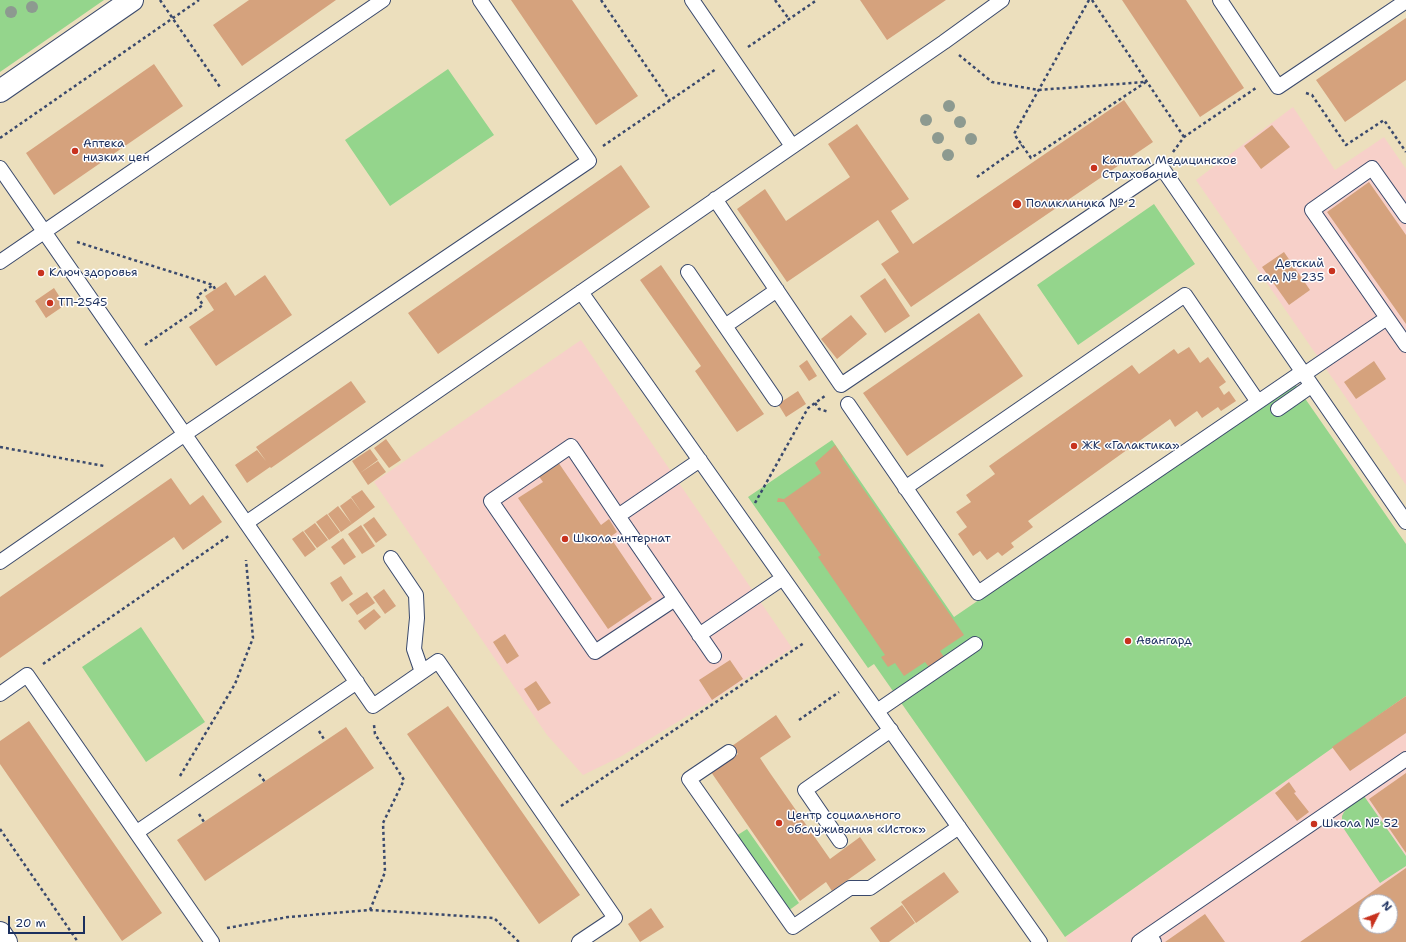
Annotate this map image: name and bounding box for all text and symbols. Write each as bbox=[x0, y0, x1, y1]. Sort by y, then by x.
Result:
place label: Аптека низких цен bbox=[83, 137, 150, 165]
marker: Аптека низких цен bbox=[70, 146, 80, 156]
place label: Капитал Медицинское Страхование bbox=[1102, 154, 1237, 182]
marker: Капитал Медицинское Страхование bbox=[1089, 163, 1099, 173]
place label: Поликлиника № 2 bbox=[1026, 197, 1136, 211]
marker: Поликлиника № 2 bbox=[1011, 198, 1023, 210]
place label: Детский сад № 235 bbox=[1257, 257, 1324, 285]
place label: Ключ здоровья bbox=[49, 266, 138, 280]
marker: Детский сад № 235 bbox=[1327, 266, 1337, 276]
marker: Ключ здоровья bbox=[36, 268, 46, 278]
place label: ТП-2545 bbox=[58, 296, 107, 310]
marker: ТП-2545 bbox=[45, 298, 55, 308]
place label: ЖК «Галактика» bbox=[1082, 439, 1180, 453]
marker: ЖК «Галактика» bbox=[1069, 441, 1079, 451]
place label: Школа-интернат bbox=[573, 532, 671, 546]
marker: Школа-интернат bbox=[560, 534, 570, 544]
place label: Авангард bbox=[1136, 634, 1192, 648]
marker: Авангард bbox=[1123, 636, 1133, 646]
place label: Центр социального обслуживания «Исток» bbox=[787, 809, 926, 837]
place label: Школа № 52 bbox=[1322, 817, 1399, 831]
marker: Центр социального обслуживания «Исток» bbox=[774, 818, 784, 828]
marker: Школа № 52 bbox=[1309, 819, 1319, 829]
north arrow bbox=[1358, 894, 1398, 934]
text: N bbox=[1378, 898, 1395, 915]
scale bar bbox=[10, 908, 87, 934]
text: 20 m bbox=[15, 915, 46, 931]

